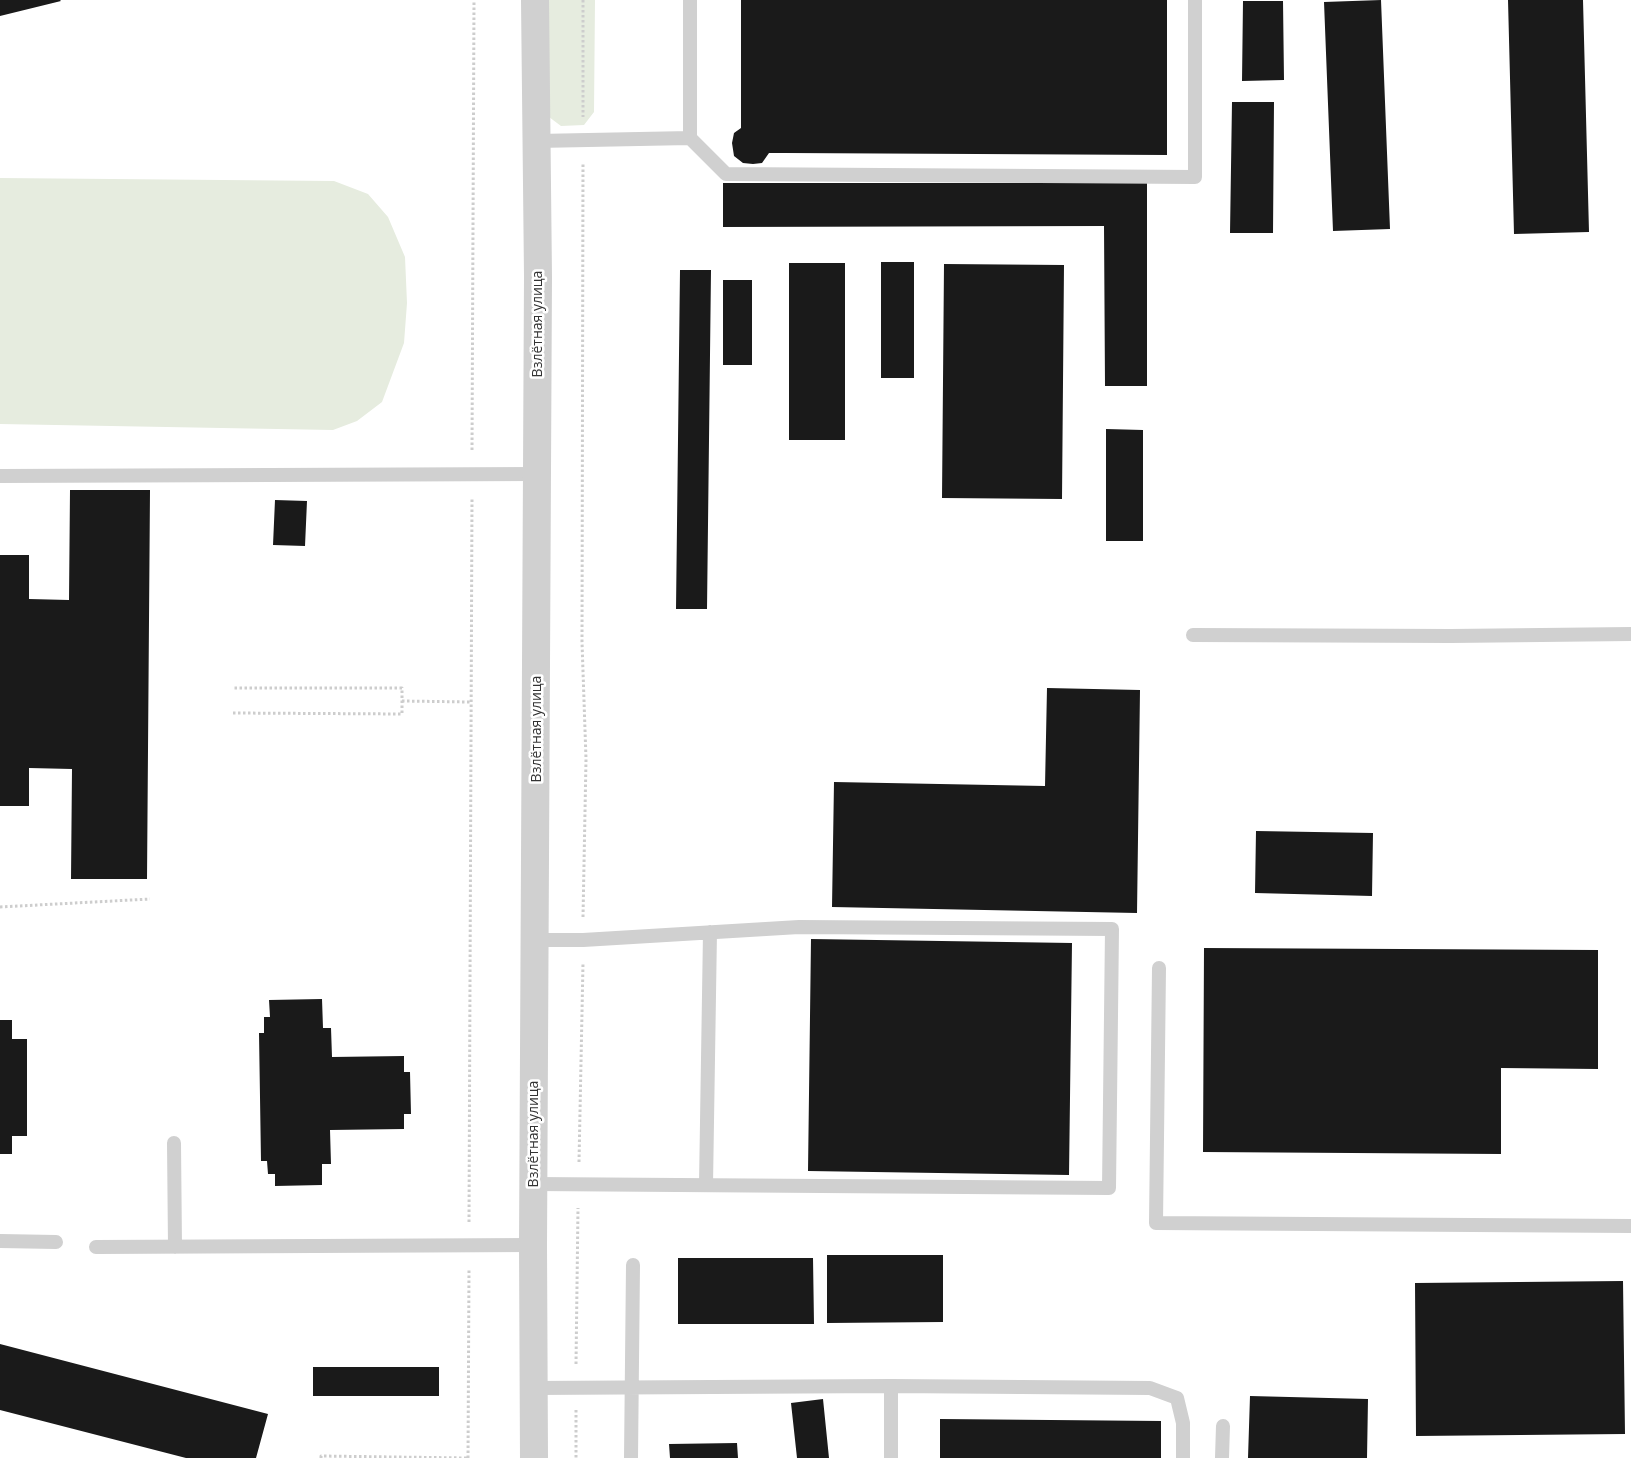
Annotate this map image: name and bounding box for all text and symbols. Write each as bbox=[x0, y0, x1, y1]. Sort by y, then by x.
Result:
street label: Взлётная улица bbox=[530, 271, 546, 377]
street label: Взлётная улица bbox=[529, 676, 545, 782]
street label: Взлётная улица bbox=[526, 1081, 542, 1187]

